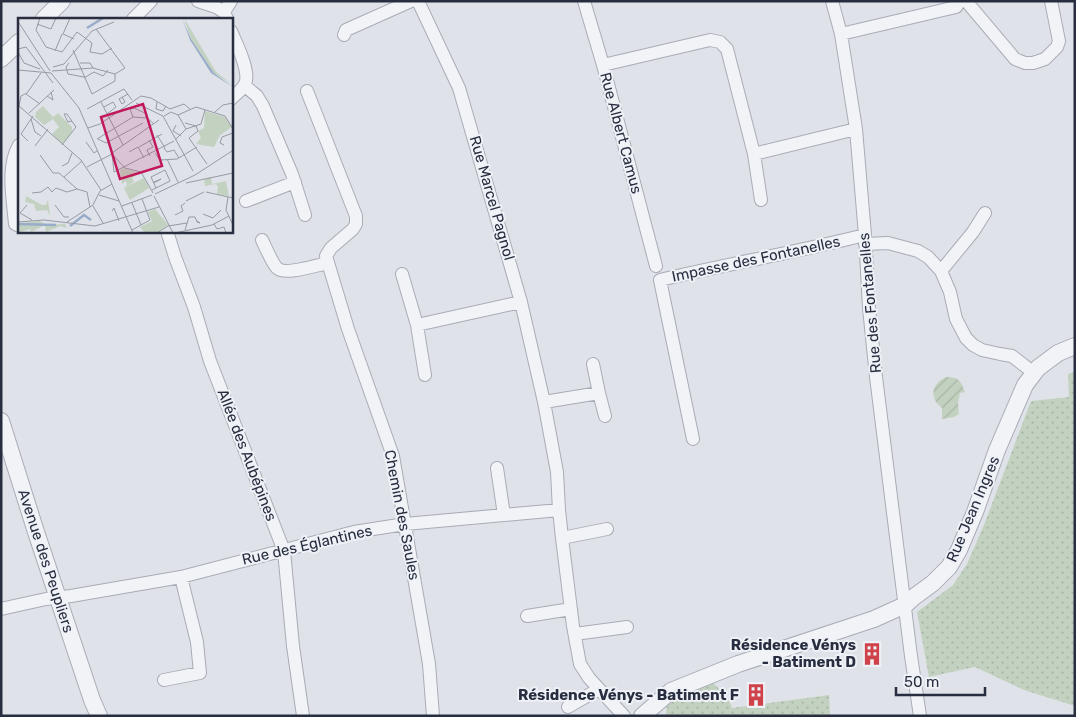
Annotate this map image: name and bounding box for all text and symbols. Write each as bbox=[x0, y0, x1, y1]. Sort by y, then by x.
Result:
inset map bbox=[18, 18, 232, 232]
street label: Rue Albert Camus bbox=[596, 70, 646, 196]
street label: Rue Marcel Pagnol bbox=[466, 134, 518, 262]
street label: Impasse des Fontanelles bbox=[670, 232, 842, 286]
street label: Rue des Fontanelles bbox=[855, 232, 885, 374]
street label: Allée des Aubépines bbox=[213, 386, 281, 524]
street label: Chemin des Saules bbox=[381, 448, 424, 582]
street label: Rue Jean Ingres bbox=[943, 453, 1004, 565]
street label: Avenue des Peupliers bbox=[14, 487, 78, 635]
street label: Rue des Églantines bbox=[240, 521, 374, 569]
place label: Résidence Vénys - Batiment D bbox=[731, 636, 856, 671]
building icon: Résidence Vénys - Batiment D bbox=[859, 641, 885, 667]
scale bar bbox=[896, 664, 985, 696]
text: 50 m bbox=[904, 673, 939, 691]
building icon: Résidence Vénys - Batiment F bbox=[743, 682, 769, 708]
place label: Résidence Vénys - Batiment F bbox=[518, 686, 739, 704]

